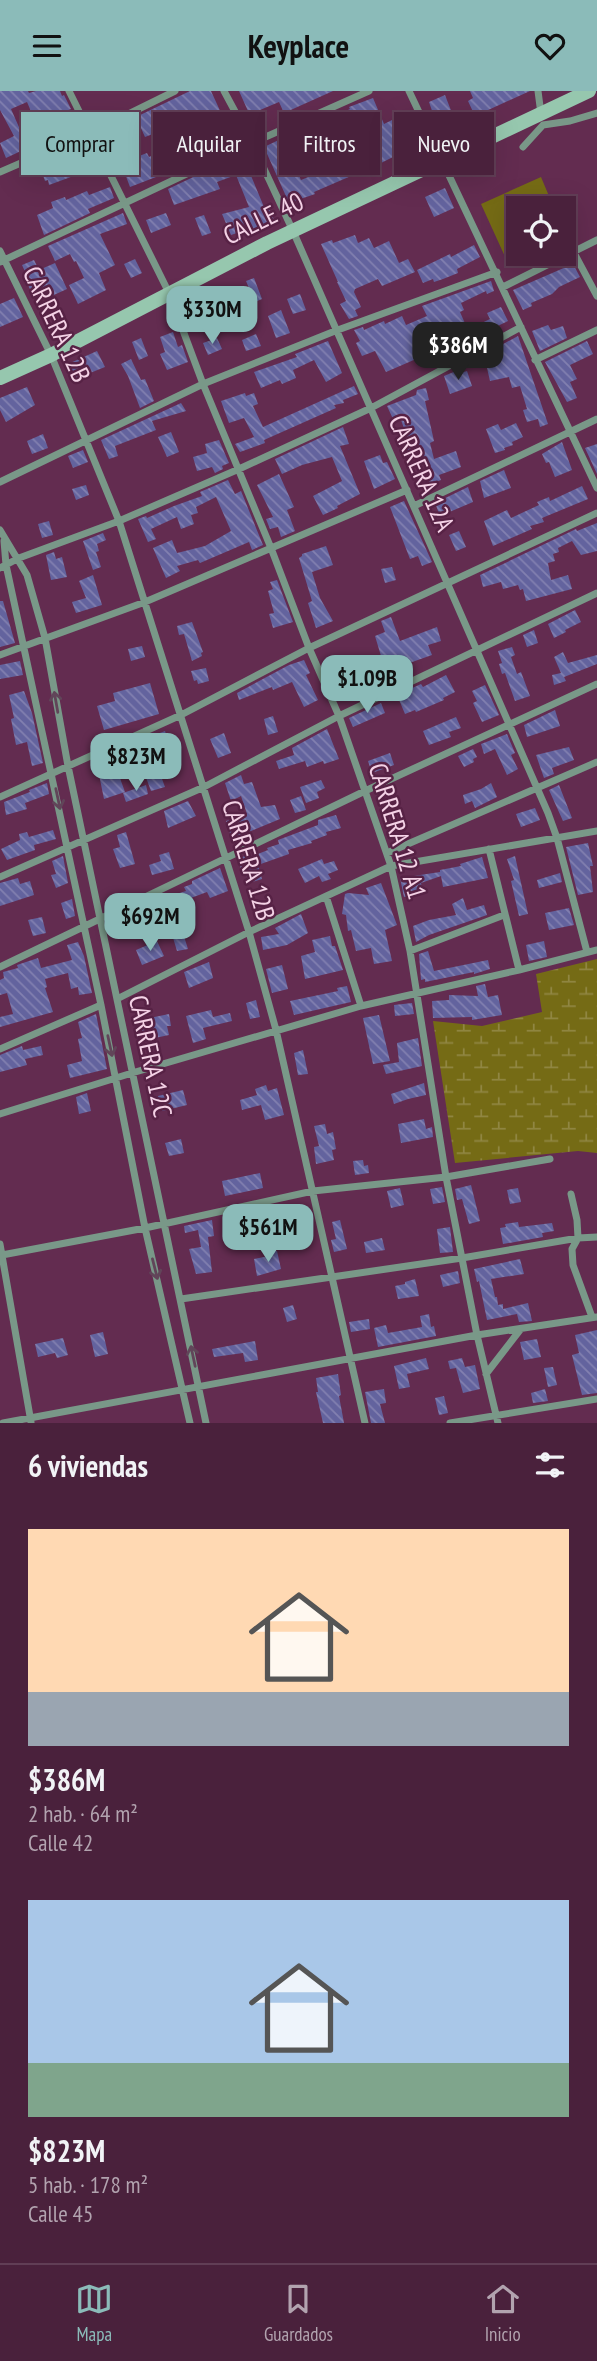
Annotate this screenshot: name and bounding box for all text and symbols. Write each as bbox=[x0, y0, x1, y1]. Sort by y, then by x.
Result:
text: Keyplace bbox=[248, 25, 349, 67]
icon: menu bbox=[28, 27, 66, 65]
icon: heart bbox=[531, 27, 569, 65]
chip: Comprar bbox=[21, 112, 139, 175]
chip: Alquilar bbox=[153, 112, 265, 175]
chip: Filtros bbox=[279, 112, 380, 175]
chip: Nuevo bbox=[394, 112, 494, 175]
street label: CALLE 40 bbox=[217, 184, 309, 252]
map controls bbox=[506, 196, 576, 266]
button: locate bbox=[506, 196, 576, 266]
street label: CARRERA 12B bbox=[16, 261, 98, 387]
pin: $330M bbox=[163, 287, 261, 346]
text: $330M bbox=[182, 294, 242, 323]
pin: $386M bbox=[409, 323, 507, 382]
text: $386M bbox=[428, 330, 488, 359]
street label: CARRERA 12A bbox=[382, 410, 463, 537]
pin: $1.09B bbox=[310, 655, 424, 715]
text: $1.09B bbox=[337, 663, 397, 692]
one-way arrow bbox=[49, 691, 63, 714]
pin: $823M bbox=[87, 733, 185, 793]
text: $823M bbox=[106, 741, 166, 770]
street label: CARRERA 12 A1 bbox=[362, 759, 434, 903]
one-way arrow bbox=[52, 788, 65, 810]
street label: CARRERA 12B bbox=[215, 796, 283, 924]
pin: $692M bbox=[101, 893, 199, 953]
text: $692M bbox=[120, 901, 180, 930]
street label: CARRERA 12C bbox=[122, 992, 180, 1120]
one-way arrow bbox=[103, 1034, 117, 1057]
pin: $561M bbox=[219, 1205, 317, 1264]
text: $561M bbox=[238, 1212, 298, 1241]
one-way arrow bbox=[148, 1257, 162, 1280]
one-way arrow bbox=[185, 1345, 199, 1368]
text: 6 viviendas bbox=[28, 1446, 148, 1485]
icon: filters bbox=[531, 1446, 569, 1484]
icon: home bbox=[236, 1574, 362, 1700]
text: $386M bbox=[28, 1760, 105, 1799]
text: 2 hab. · 64 m² bbox=[28, 1799, 138, 1828]
text: Calle 42 bbox=[28, 1828, 93, 1857]
icon: home bbox=[236, 1945, 362, 2071]
text: $823M bbox=[28, 2131, 105, 2170]
text: 5 hab. · 178 m² bbox=[28, 2170, 148, 2199]
text: Calle 45 bbox=[28, 2199, 93, 2228]
tab: Mapa bbox=[75, 2280, 113, 2346]
tab: Guardados bbox=[264, 2280, 333, 2346]
tab: Inicio bbox=[484, 2280, 522, 2346]

